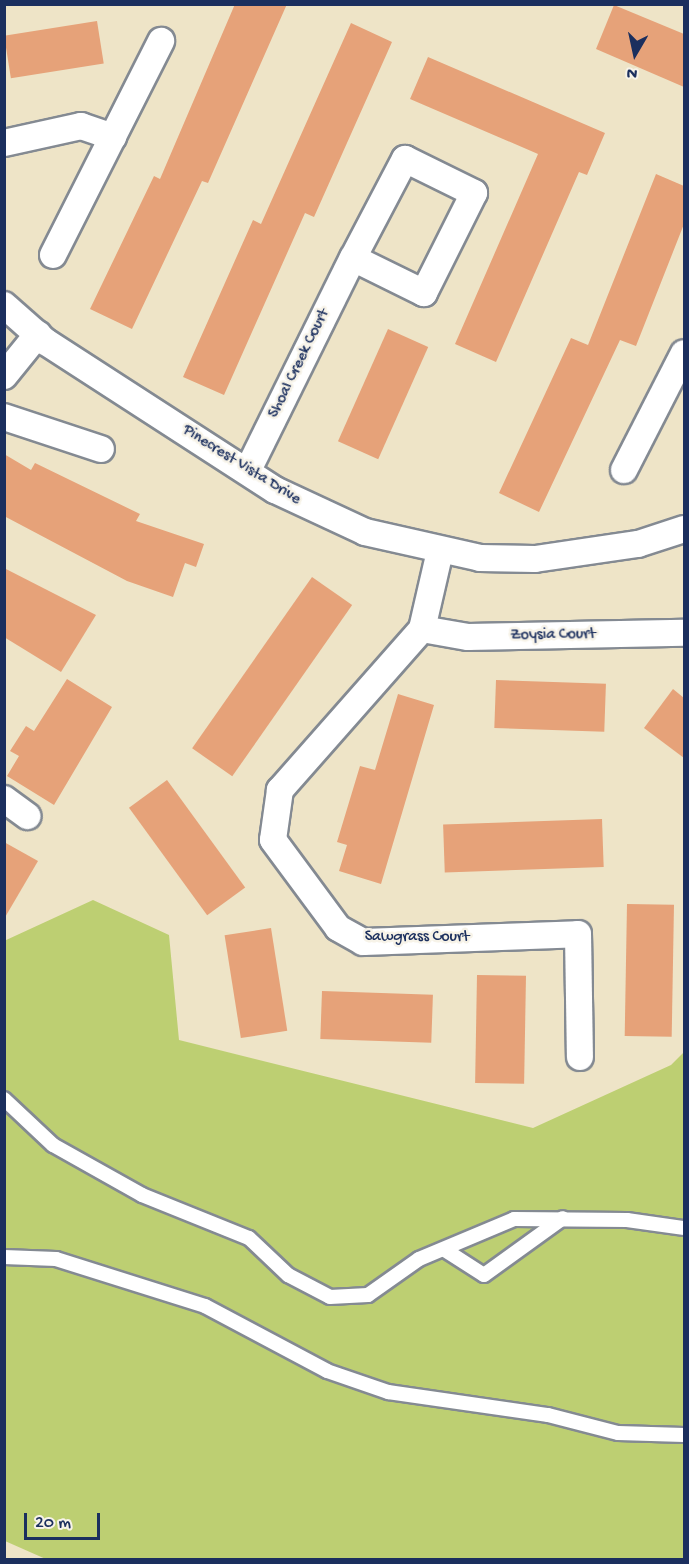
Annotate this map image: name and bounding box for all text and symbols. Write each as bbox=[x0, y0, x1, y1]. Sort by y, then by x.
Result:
north arrow bbox=[605, 24, 665, 84]
text: N bbox=[625, 62, 639, 82]
street label: Shoal Creek Court bbox=[265, 306, 335, 422]
street label: Pinecrest Vista Drive bbox=[178, 422, 304, 510]
street label: Zoysia Court bbox=[510, 626, 596, 646]
street label: Sawgrass Court bbox=[365, 928, 469, 948]
scale bar bbox=[27, 1501, 104, 1539]
text: 20 m bbox=[35, 1513, 71, 1534]

